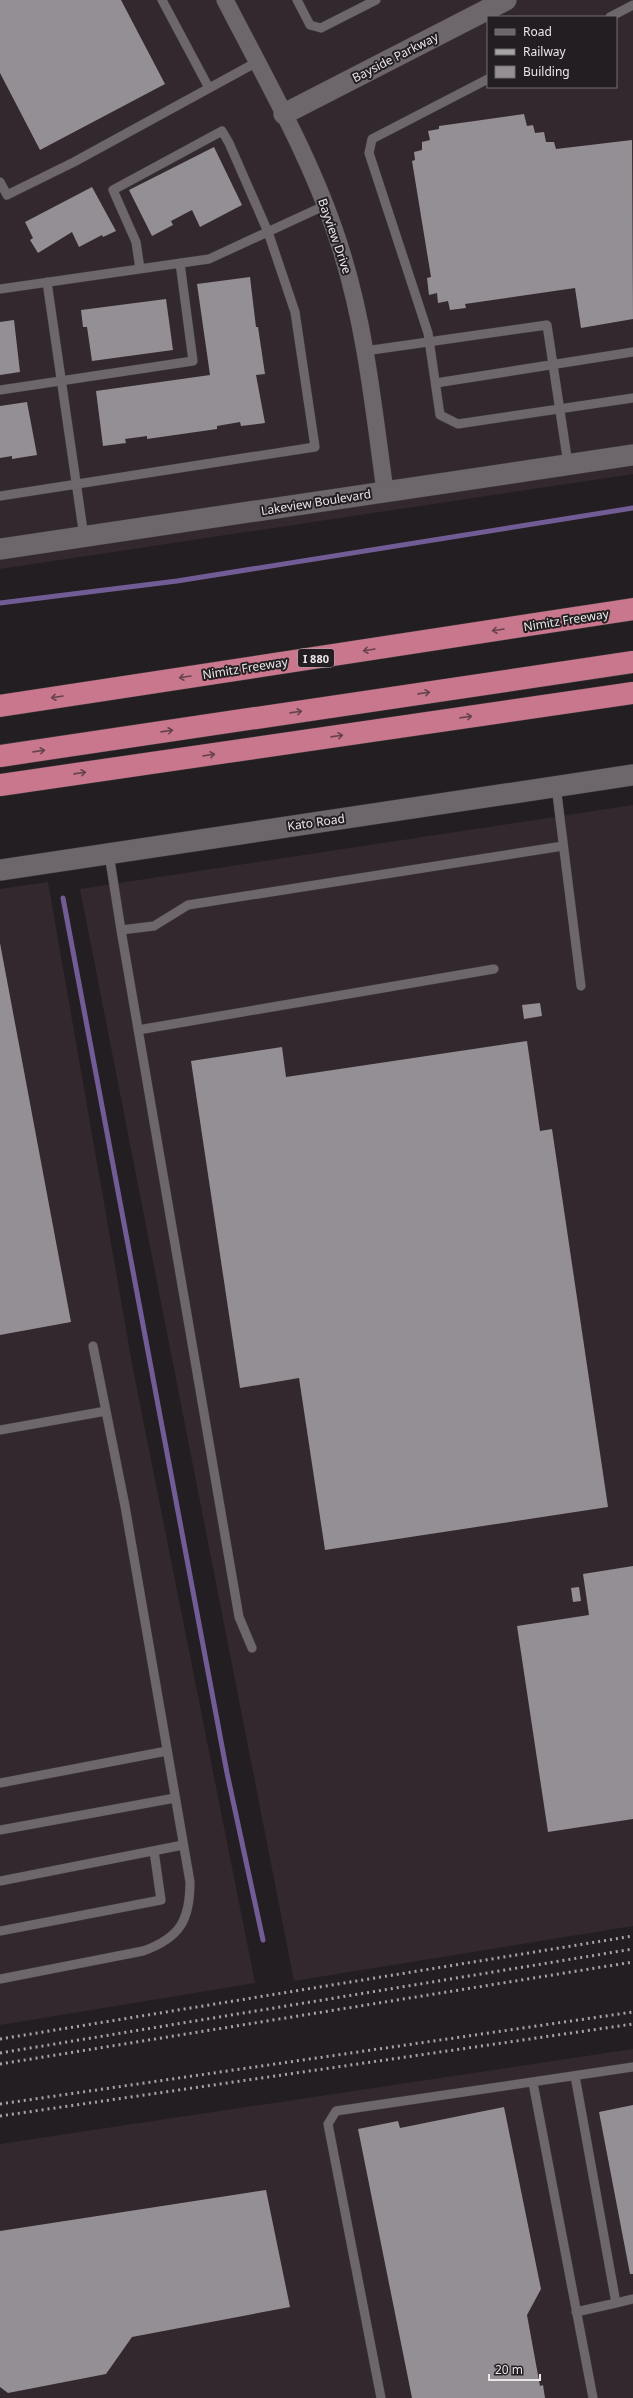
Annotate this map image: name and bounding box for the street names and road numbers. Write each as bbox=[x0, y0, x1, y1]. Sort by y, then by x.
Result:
street label: Bayside Parkway bbox=[349, 28, 442, 86]
street label: Bayview Drive bbox=[314, 196, 356, 276]
street label: Lakeview Boulevard bbox=[260, 485, 372, 519]
street label: Nimitz Freeway bbox=[522, 605, 611, 635]
road number: I 880 bbox=[298, 649, 334, 667]
street label: Nimitz Freeway bbox=[201, 653, 290, 683]
street label: Kato Road bbox=[286, 810, 346, 834]

